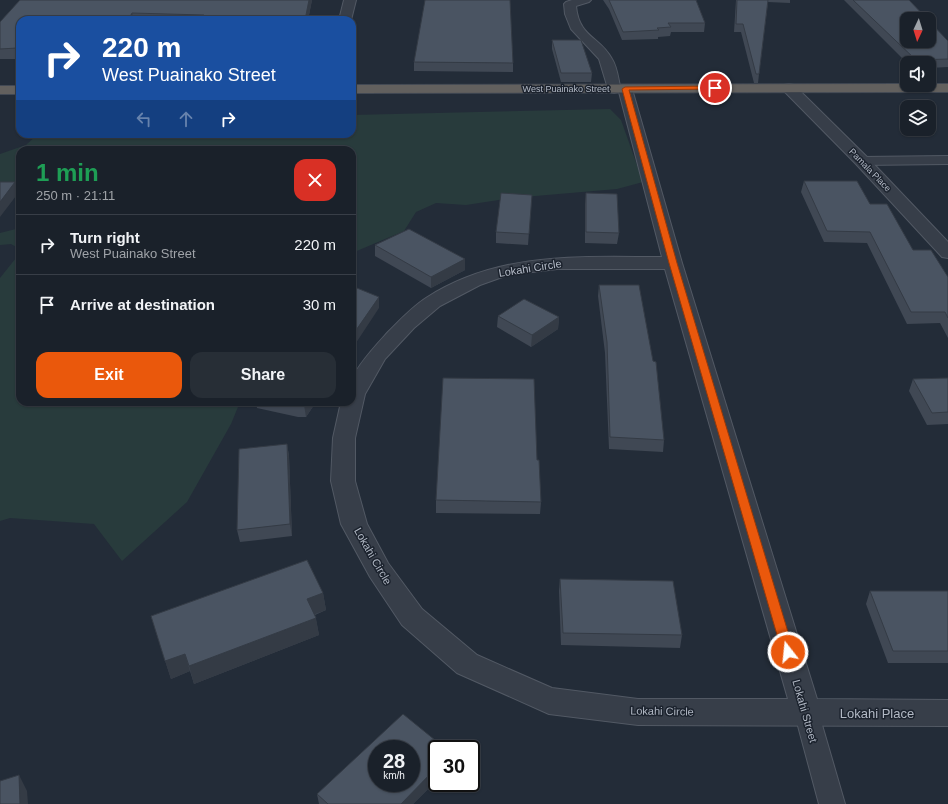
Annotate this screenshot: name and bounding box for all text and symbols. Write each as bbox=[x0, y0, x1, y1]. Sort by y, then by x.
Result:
north arrow bbox=[900, 12, 936, 48]
map controls bbox=[900, 12, 936, 136]
icon: right bbox=[36, 32, 88, 84]
text: 220 m bbox=[102, 32, 181, 63]
button: sound bbox=[900, 56, 936, 92]
text: West Puainako Street bbox=[102, 65, 276, 85]
pin bbox=[698, 71, 732, 105]
icon: arrive bbox=[704, 77, 726, 99]
street label: West Puainako Street bbox=[523, 84, 610, 94]
button: layers bbox=[900, 100, 936, 136]
icon: left bbox=[133, 108, 155, 130]
icon: ahead bbox=[175, 108, 197, 130]
icon: right bbox=[217, 108, 239, 130]
street label: Pamala Place bbox=[847, 147, 893, 193]
text: 1 min bbox=[36, 159, 99, 186]
button: close bbox=[294, 159, 336, 201]
text: 250 m · 21:11 bbox=[36, 188, 115, 203]
text: Turn right bbox=[70, 229, 140, 246]
icon: right bbox=[36, 234, 58, 256]
text: 220 m bbox=[294, 236, 336, 253]
text: West Puainako Street bbox=[70, 246, 196, 261]
street label: Lokahi Circle bbox=[498, 257, 562, 279]
icon: arrive bbox=[36, 294, 58, 316]
text: Arrive at destination bbox=[70, 296, 215, 313]
text: 30 m bbox=[303, 296, 336, 313]
button: Exit bbox=[36, 352, 182, 398]
button: Share bbox=[190, 352, 336, 398]
street label: Lokahi Circle bbox=[352, 525, 394, 587]
position arrow bbox=[767, 631, 809, 673]
street label: Lokahi Street bbox=[790, 678, 820, 744]
street label: Lokahi Circle bbox=[630, 704, 694, 718]
street label: Lokahi Place bbox=[840, 706, 914, 721]
speed limit sign: 30 bbox=[428, 740, 480, 792]
text: 28 bbox=[383, 750, 405, 772]
text: km/h bbox=[383, 770, 405, 781]

